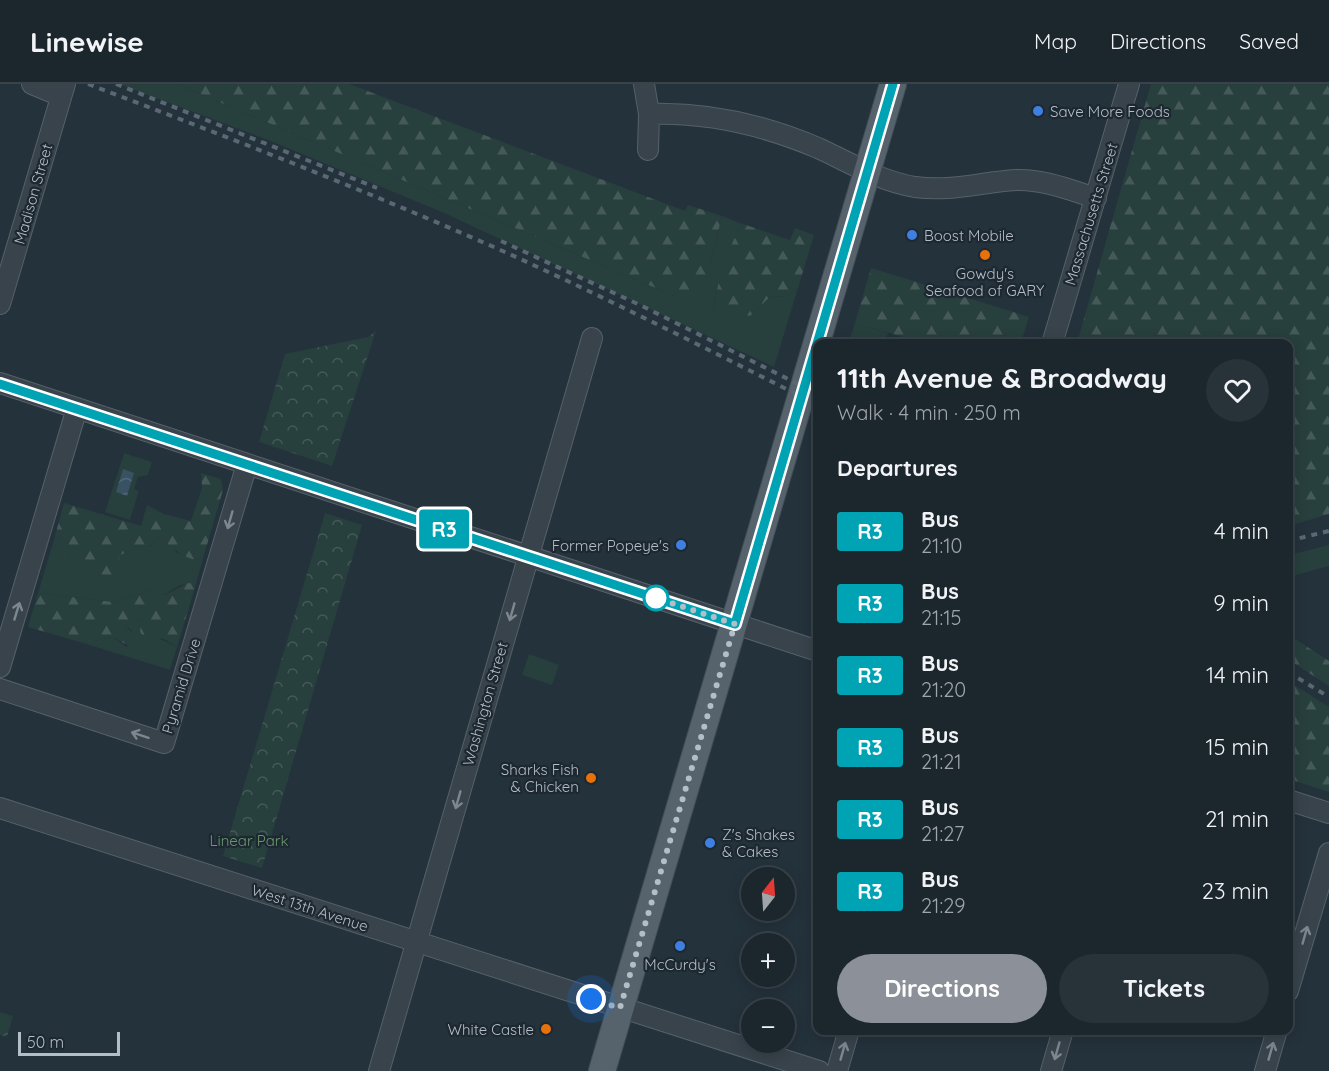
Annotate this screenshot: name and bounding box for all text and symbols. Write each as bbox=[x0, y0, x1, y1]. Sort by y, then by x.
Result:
text: Linewise bbox=[30, 24, 144, 59]
text: Map bbox=[1034, 28, 1077, 54]
text: Directions bbox=[1110, 28, 1206, 54]
text: Saved bbox=[1239, 28, 1299, 54]
place label: Save More Foods bbox=[1050, 102, 1170, 121]
marker: Save More Foods bbox=[1031, 104, 1045, 118]
street label: Massachusetts Street bbox=[1060, 141, 1122, 287]
street label: Madison Street bbox=[10, 142, 56, 246]
place label: Boost Mobile bbox=[924, 226, 1014, 245]
marker: Boost Mobile bbox=[905, 228, 919, 242]
marker: Gowdy's Seafood of GARY bbox=[978, 248, 992, 262]
place label: Gowdy's Seafood of GARY bbox=[925, 264, 1045, 300]
button: heart bbox=[1206, 359, 1269, 422]
text: 11th Avenue & Broadway bbox=[837, 360, 1167, 395]
text: Walk · 4 min · 250 m bbox=[837, 400, 1021, 425]
text: Departures bbox=[837, 454, 958, 482]
text: Bus bbox=[921, 505, 959, 533]
one-way arrow bbox=[224, 510, 235, 529]
line badge: R3 bbox=[417, 510, 471, 548]
text: R3 bbox=[431, 516, 457, 542]
text: 4 min bbox=[1214, 517, 1269, 545]
text: R3 bbox=[857, 518, 883, 544]
text: 21:10 bbox=[921, 533, 963, 558]
place label: Former Popeye's bbox=[552, 536, 669, 555]
marker: Former Popeye's bbox=[674, 538, 688, 552]
text: Bus bbox=[921, 577, 959, 605]
unlabelled marker bbox=[643, 585, 669, 611]
text: 9 min bbox=[1213, 589, 1269, 617]
text: R3 bbox=[857, 590, 883, 616]
one-way arrow bbox=[12, 602, 23, 621]
one-way arrow bbox=[506, 603, 517, 622]
text: 21:15 bbox=[921, 605, 962, 630]
street label: Pyramid Drive bbox=[158, 636, 204, 736]
street label: Washington Street bbox=[458, 640, 512, 768]
text: Bus bbox=[921, 649, 959, 677]
text: 14 min bbox=[1206, 661, 1269, 689]
text: R3 bbox=[857, 662, 883, 688]
text: 21:20 bbox=[921, 677, 966, 702]
text: Bus bbox=[921, 721, 959, 749]
one-way arrow bbox=[131, 728, 150, 739]
text: 15 min bbox=[1205, 733, 1269, 761]
text: R3 bbox=[857, 734, 883, 760]
text: 21:21 bbox=[921, 749, 962, 774]
place label: Sharks Fish & Chicken bbox=[501, 760, 579, 796]
marker: Sharks Fish & Chicken bbox=[584, 771, 598, 785]
one-way arrow bbox=[452, 790, 463, 809]
text: Bus bbox=[921, 793, 959, 821]
text: 21 min bbox=[1205, 805, 1269, 833]
text: R3 bbox=[857, 806, 883, 832]
text: 21:27 bbox=[921, 821, 964, 846]
place label: Z's Shakes & Cakes bbox=[722, 825, 795, 861]
park label: Linear Park bbox=[209, 831, 289, 850]
marker: Z's Shakes & Cakes bbox=[703, 836, 717, 850]
text: Bus bbox=[921, 865, 959, 893]
north arrow bbox=[741, 867, 795, 921]
map controls bbox=[741, 867, 795, 1053]
text: 23 min bbox=[1202, 877, 1269, 905]
text: R3 bbox=[857, 878, 883, 904]
street label: West 13th Avenue bbox=[249, 880, 371, 936]
text: 21:29 bbox=[921, 893, 965, 918]
one-way arrow bbox=[1300, 926, 1311, 945]
button: + bbox=[741, 933, 795, 987]
marker: McCurdy's bbox=[673, 939, 687, 953]
button: Directions bbox=[837, 954, 1047, 1023]
button: Tickets bbox=[1059, 954, 1269, 1023]
place label: McCurdy's bbox=[644, 955, 716, 974]
your location bbox=[576, 984, 606, 1014]
button: − bbox=[741, 999, 795, 1053]
place label: White Castle bbox=[447, 1020, 534, 1039]
marker: White Castle bbox=[539, 1022, 553, 1036]
scale bar bbox=[18, 1029, 120, 1056]
text: 50 m bbox=[27, 1032, 64, 1052]
one-way arrow bbox=[1051, 1041, 1062, 1060]
one-way arrow bbox=[838, 1042, 849, 1061]
one-way arrow bbox=[1266, 1042, 1277, 1061]

